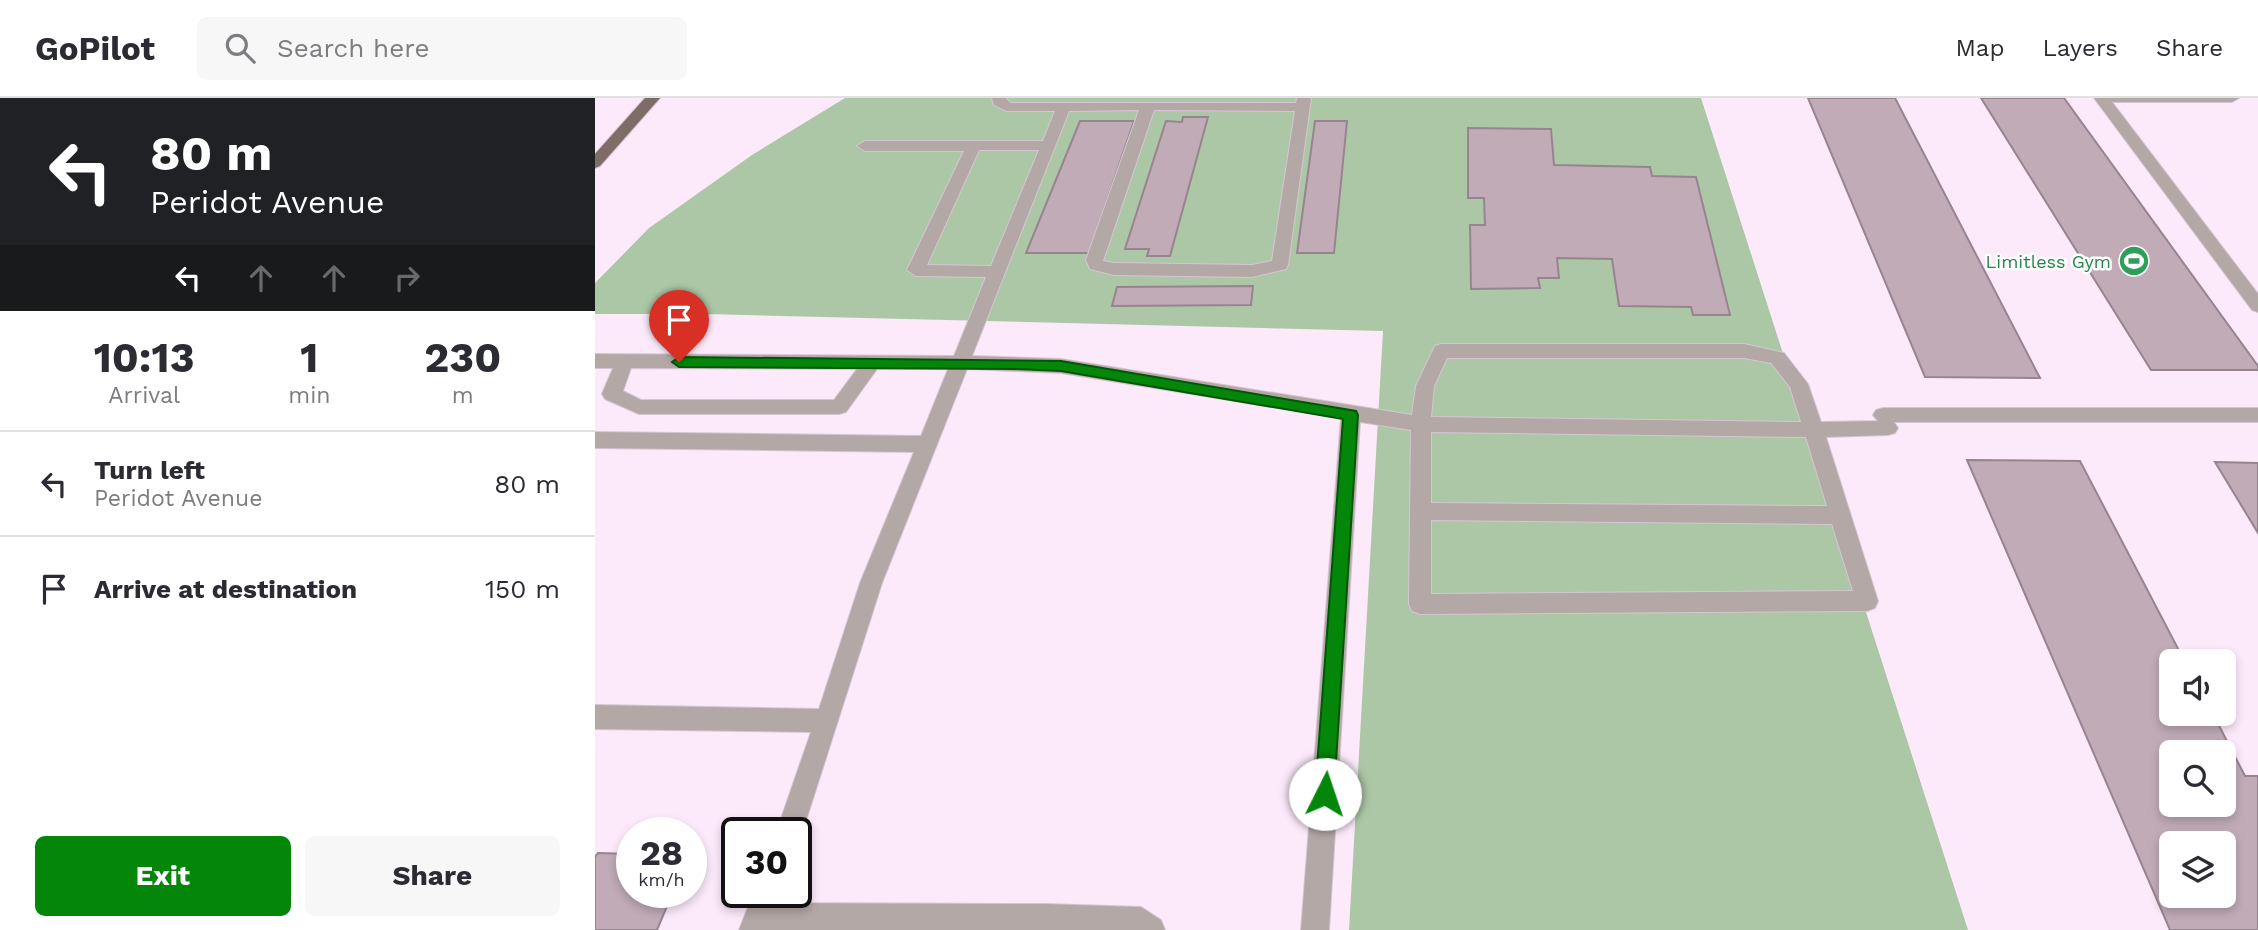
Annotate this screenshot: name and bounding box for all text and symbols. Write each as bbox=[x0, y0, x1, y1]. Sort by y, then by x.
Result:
search box bbox=[197, 17, 687, 80]
text: GoPilot bbox=[35, 29, 155, 68]
icon: search bbox=[221, 29, 259, 67]
text: Search here bbox=[277, 33, 429, 63]
text: Map bbox=[1956, 34, 2004, 62]
text: Layers bbox=[2042, 34, 2118, 62]
text: Share bbox=[2156, 34, 2223, 62]
text: 80 m bbox=[150, 124, 272, 182]
icon: left bbox=[35, 126, 126, 217]
text: Peridot Avenue bbox=[150, 183, 384, 221]
sports icon: Limitless Gym bbox=[2117, 244, 2151, 278]
place label: Limitless Gym bbox=[1986, 251, 2111, 272]
icon: left bbox=[169, 259, 207, 297]
icon: ahead bbox=[242, 259, 280, 297]
icon: ahead bbox=[315, 259, 353, 297]
icon: right bbox=[388, 259, 426, 297]
pin bbox=[649, 290, 709, 362]
icon: arrive bbox=[660, 301, 698, 339]
text: 10:13 bbox=[94, 333, 195, 382]
text: 1 bbox=[300, 333, 318, 382]
text: 230 bbox=[424, 333, 501, 382]
text: Arrival bbox=[108, 382, 180, 409]
text: min bbox=[288, 382, 331, 409]
text: m bbox=[452, 382, 474, 409]
text: Turn left bbox=[94, 455, 205, 485]
icon: left bbox=[35, 465, 73, 503]
text: 80 m bbox=[494, 469, 560, 499]
text: Peridot Avenue bbox=[94, 485, 263, 512]
icon: arrive bbox=[35, 570, 73, 608]
text: Arrive at destination bbox=[94, 574, 357, 604]
text: 150 m bbox=[485, 574, 560, 604]
map controls bbox=[2159, 649, 2236, 908]
button: sound bbox=[2159, 649, 2236, 726]
button: search bbox=[2159, 740, 2236, 817]
position arrow bbox=[1288, 757, 1362, 831]
speed limit sign: 30 bbox=[721, 817, 812, 908]
button: layers bbox=[2159, 831, 2236, 908]
text: 28 bbox=[640, 832, 683, 874]
button: Exit bbox=[35, 836, 291, 916]
button: Share bbox=[305, 836, 560, 916]
text: km/h bbox=[638, 869, 685, 890]

